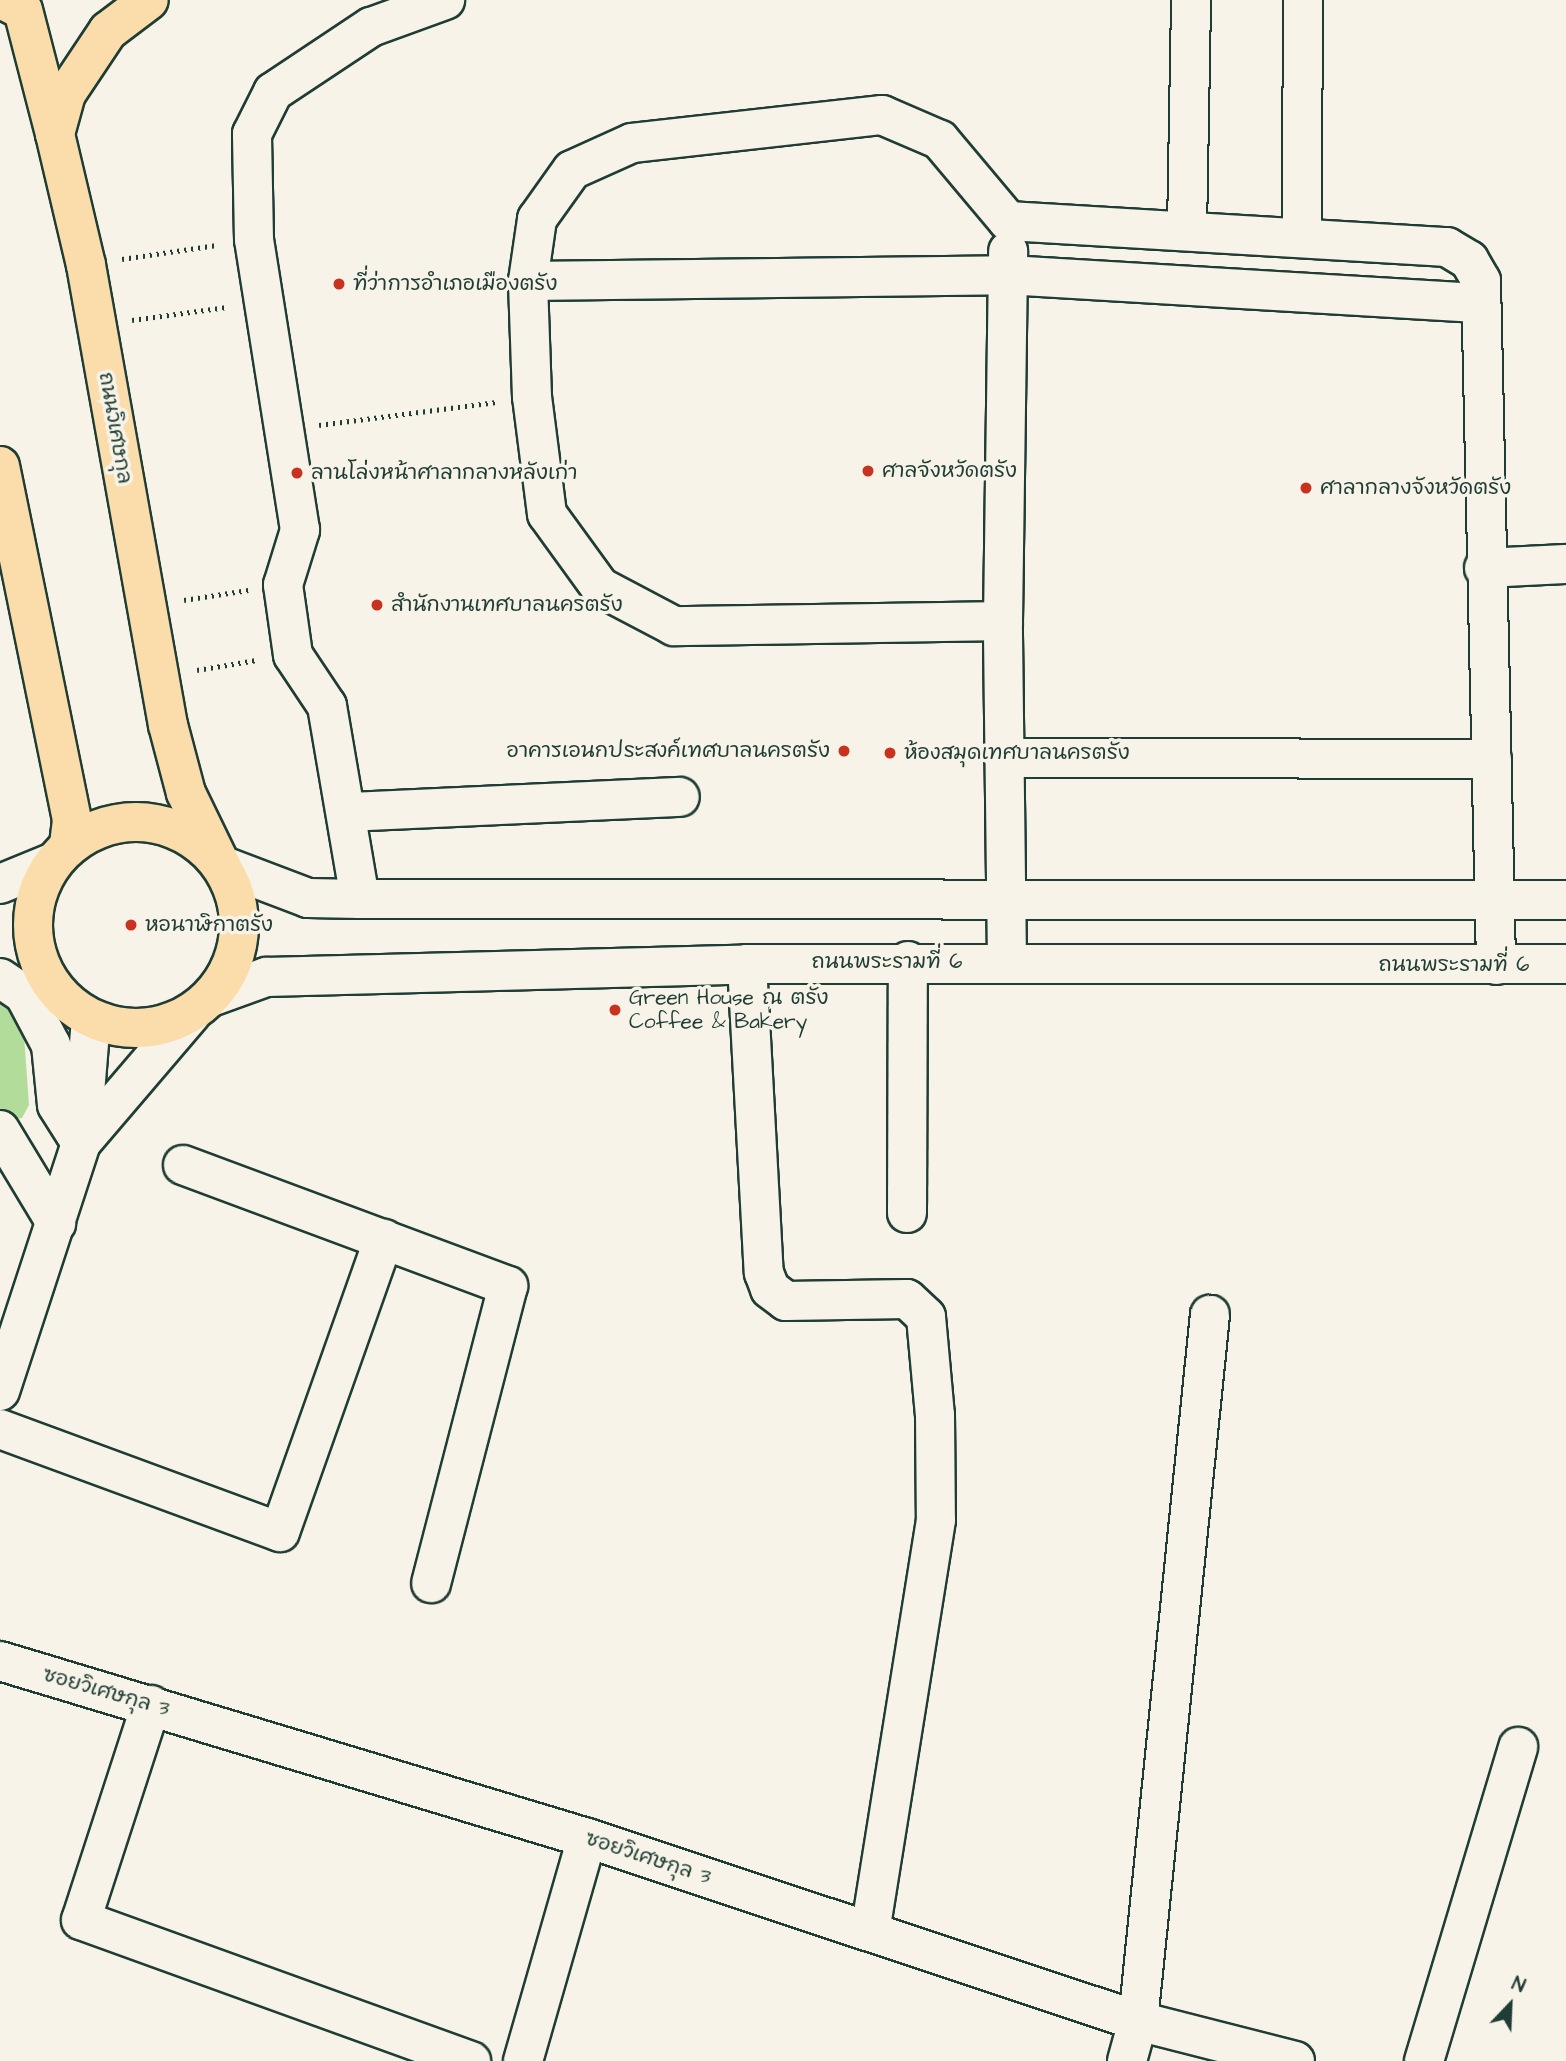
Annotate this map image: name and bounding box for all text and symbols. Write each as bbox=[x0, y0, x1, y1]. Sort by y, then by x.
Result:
place label: ที่ว่าการอำเภอเมืองตรัง bbox=[353, 271, 557, 297]
marker: ที่ว่าการอำเภอเมืองตรัง bbox=[331, 276, 347, 292]
street label: ถนนวิเศษกุล bbox=[93, 370, 137, 486]
place label: ศาลจังหวัดตรัง bbox=[882, 458, 1017, 484]
place label: ลานโล่งหน้าศาลากลางหลังเก่า bbox=[311, 460, 578, 486]
marker: ศาลจังหวัดตรัง bbox=[860, 463, 876, 479]
marker: ลานโล่งหน้าศาลากลางหลังเก่า bbox=[289, 465, 305, 481]
place label: ศาลากลางจังหวัดตรัง bbox=[1320, 475, 1511, 501]
marker: ศาลากลางจังหวัดตรัง bbox=[1298, 480, 1314, 496]
place label: สำนักงานเทศบาลนครตรัง bbox=[391, 592, 623, 618]
marker: สำนักงานเทศบาลนครตรัง bbox=[369, 597, 385, 613]
place label: อาคารเอนกประสงค์เทศบาลนครตรัง bbox=[507, 738, 830, 764]
place label: ห้องสมุดเทศบาลนครตรัง bbox=[904, 740, 1130, 766]
marker: อาคารเอนกประสงค์เทศบาลนครตรัง bbox=[836, 743, 852, 759]
marker: ห้องสมุดเทศบาลนครตรัง bbox=[882, 745, 898, 761]
place label: หอนาฬิกาตรัง bbox=[145, 912, 273, 938]
marker: หอนาฬิกาตรัง bbox=[123, 917, 139, 933]
street label: ถนนพระรามที่ 6 bbox=[812, 949, 962, 975]
street label: ถนนพระรามที่ 6 bbox=[1379, 952, 1529, 978]
place label: Green House ณ ตรัง Coffee & Bakery bbox=[629, 985, 829, 1035]
marker: Green House ณ ตรัง Coffee & Bakery bbox=[607, 1002, 623, 1018]
street label: ซอยวิเศษกุล 3 bbox=[40, 1662, 172, 1722]
street label: ซอยวิเศษกุล 3 bbox=[582, 1826, 714, 1890]
north arrow bbox=[1475, 1970, 1545, 2040]
text: N bbox=[1508, 1970, 1529, 2000]

